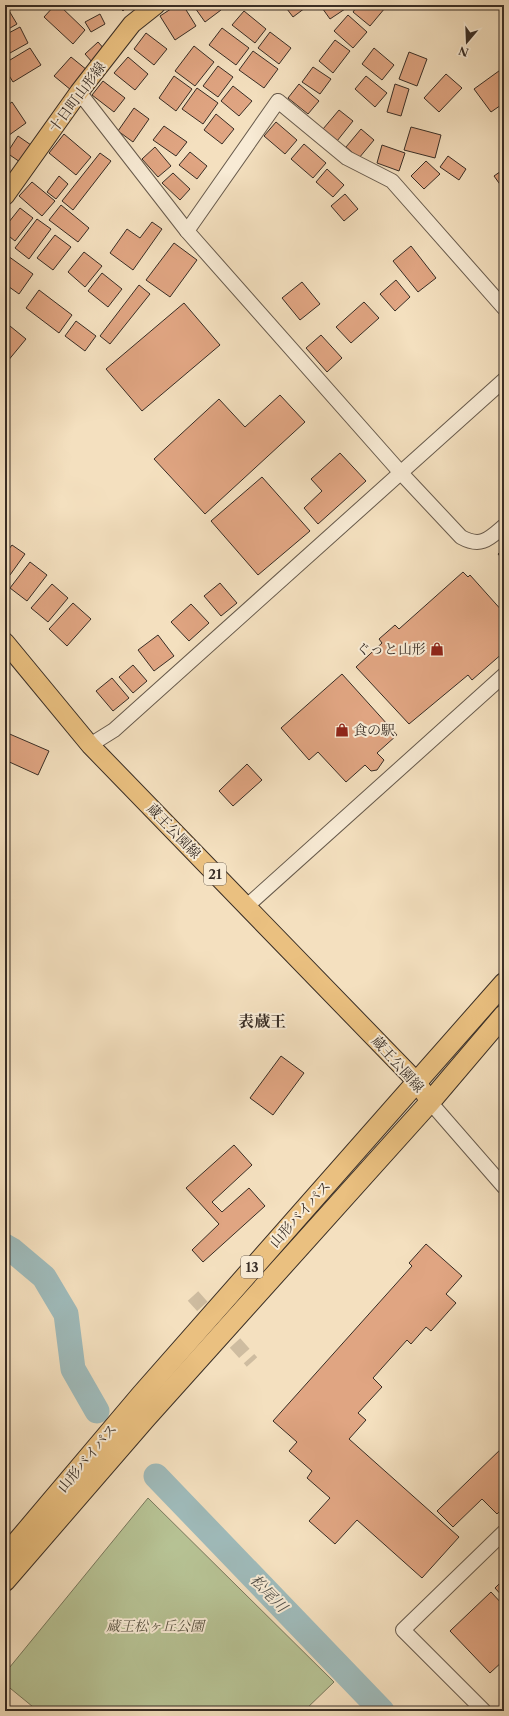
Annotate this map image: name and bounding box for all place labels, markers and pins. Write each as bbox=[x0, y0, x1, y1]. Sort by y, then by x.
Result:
place label: ぐっと山形 bbox=[356, 640, 426, 658]
shop icon: ぐっと山形 bbox=[429, 641, 445, 657]
place label: 食の駅 bbox=[353, 721, 395, 739]
shop icon: 食の駅 bbox=[334, 722, 350, 738]

